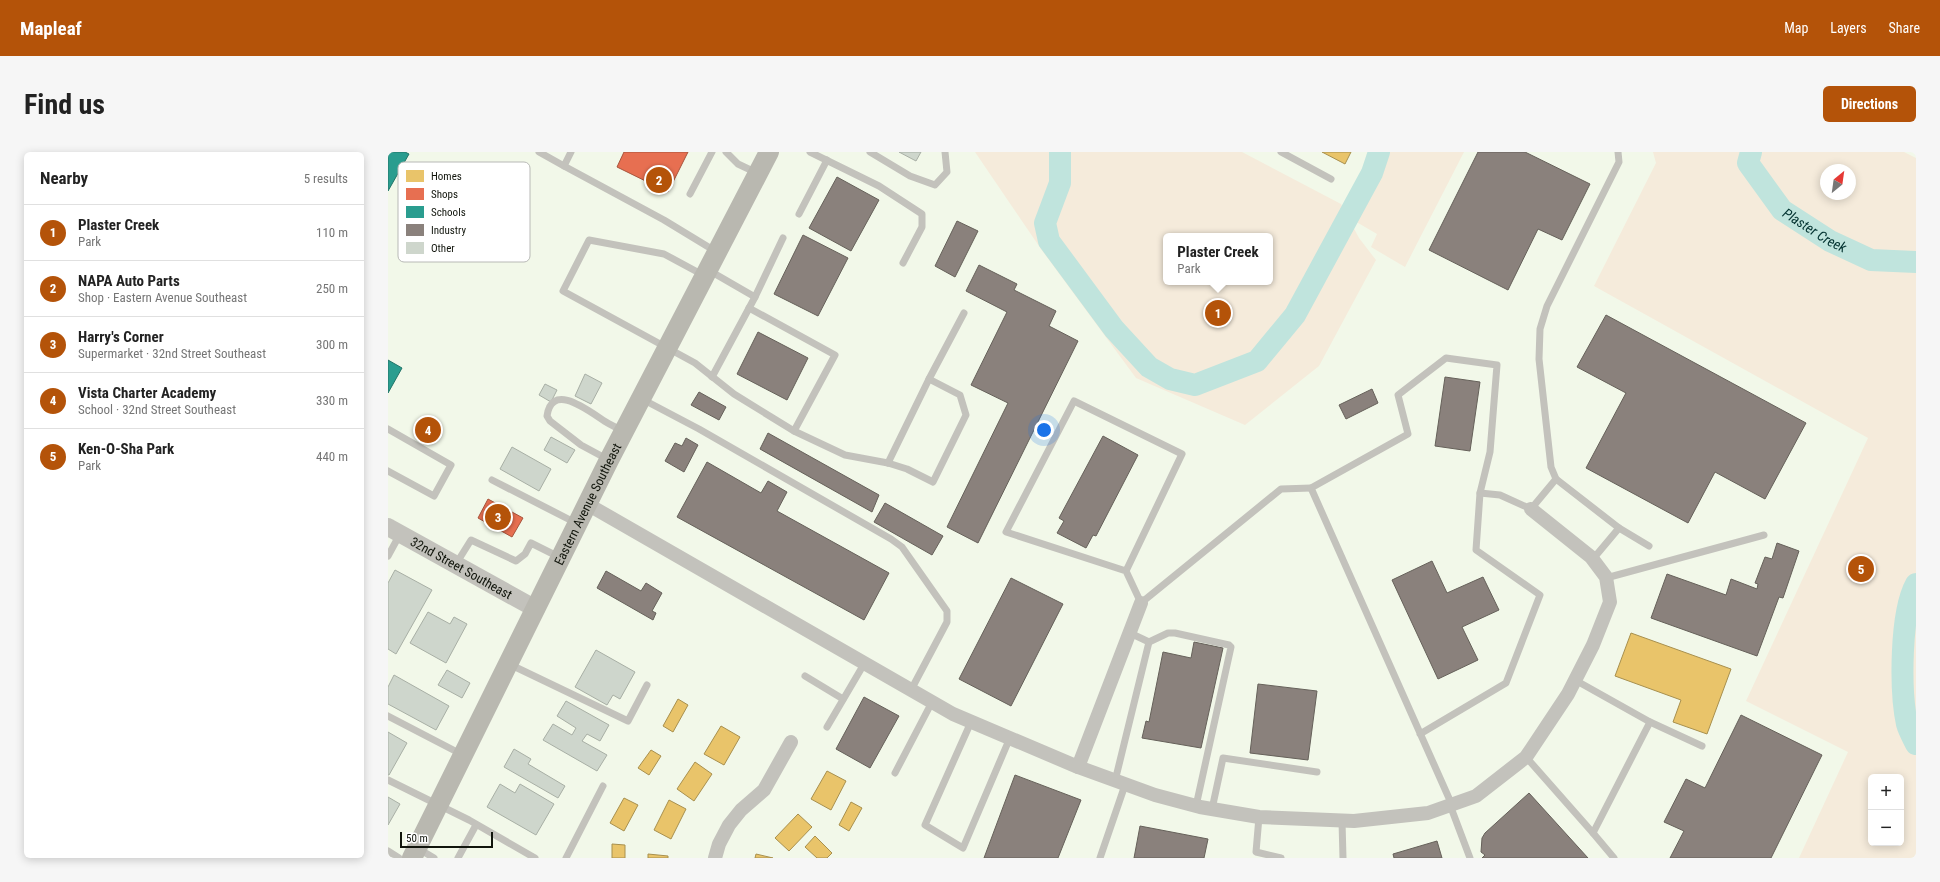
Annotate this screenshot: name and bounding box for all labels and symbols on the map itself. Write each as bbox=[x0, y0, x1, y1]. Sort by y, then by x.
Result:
legend bbox=[398, 162, 530, 262]
north arrow bbox=[1820, 164, 1856, 200]
pin: 2 bbox=[646, 165, 672, 195]
text: Homes bbox=[431, 170, 462, 183]
text: Shops bbox=[431, 188, 458, 201]
water label: Plaster Creek bbox=[1780, 205, 1850, 256]
text: Schools bbox=[431, 206, 466, 219]
text: Industry bbox=[431, 224, 467, 237]
text: Other bbox=[431, 242, 455, 255]
pin: 1 bbox=[1205, 298, 1231, 328]
pin: 4 bbox=[415, 415, 441, 445]
your location bbox=[1034, 420, 1054, 440]
street label: Eastern Avenue Southeast bbox=[551, 440, 624, 567]
pin: 3 bbox=[485, 502, 511, 532]
street label: 32nd Street Southeast bbox=[408, 534, 515, 602]
pin: 5 bbox=[1848, 554, 1874, 584]
scale bar bbox=[400, 830, 493, 849]

